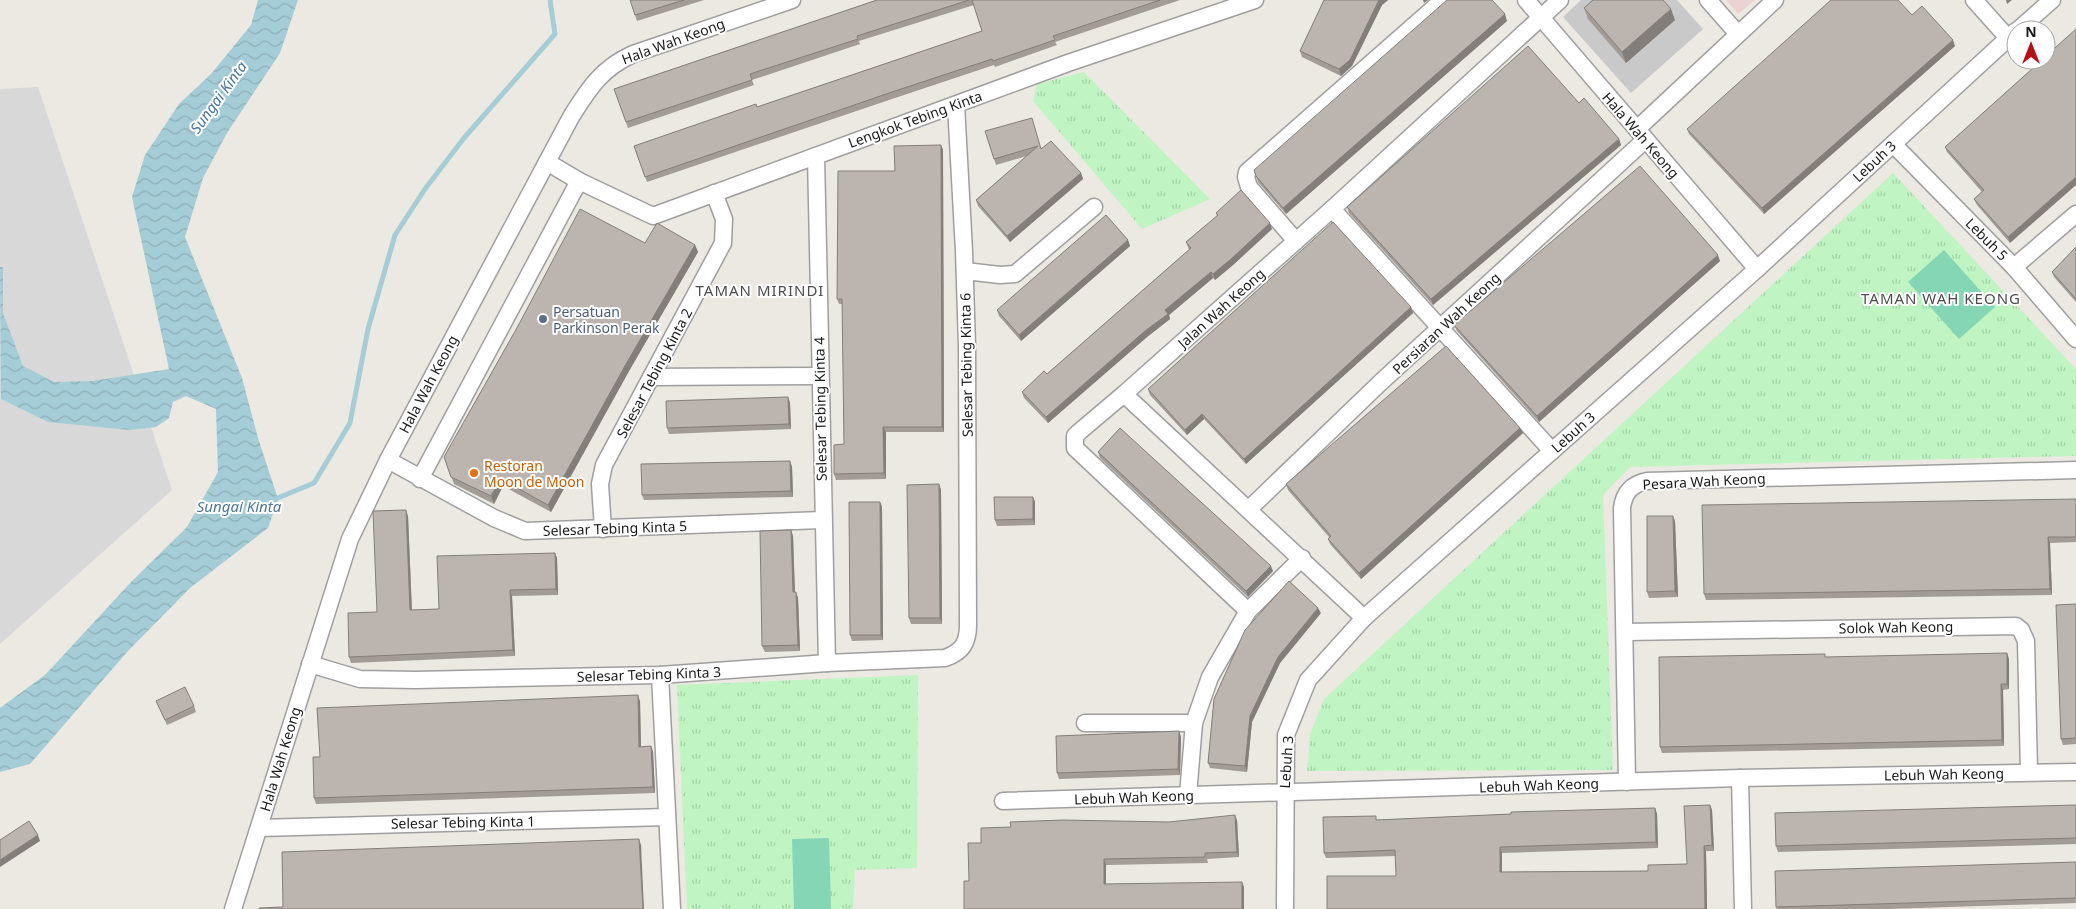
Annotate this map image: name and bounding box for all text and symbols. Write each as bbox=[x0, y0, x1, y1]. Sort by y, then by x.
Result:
street label: Hala Wah Keong bbox=[619, 14, 727, 68]
north arrow bbox=[2006, 20, 2056, 70]
text: N bbox=[2025, 22, 2037, 41]
water label: Sungai Kinta bbox=[185, 57, 251, 137]
street label: Lengkok Tebing Kinta bbox=[845, 86, 985, 152]
street label: Hala Wah Keong bbox=[1598, 88, 1684, 182]
street label: Lebuh 3 bbox=[1848, 136, 1900, 186]
street label: Lebuh 5 bbox=[1962, 214, 2012, 264]
street label: Jalan Wah Keong bbox=[1172, 264, 1268, 353]
street label: Persiaran Wah Keong bbox=[1388, 268, 1504, 378]
district label: TAMAN MIRINDI bbox=[696, 280, 824, 300]
district label: TAMAN WAH KEONG bbox=[1861, 288, 2021, 308]
street label: Selesar Tebing Kinta 6 bbox=[955, 293, 977, 437]
place label: Persatuan Parkinson Perak bbox=[553, 302, 660, 337]
street label: Selesar Tebing Kinta 2 bbox=[612, 305, 696, 441]
marker: Persatuan Parkinson Perak bbox=[537, 313, 549, 325]
street label: Hala Wah Keong bbox=[394, 332, 462, 436]
street label: Selesar Tebing Kinta 4 bbox=[809, 337, 831, 481]
street label: Lebuh 3 bbox=[1547, 407, 1599, 457]
place label: Restoran Moon de Moon bbox=[484, 456, 584, 491]
marker: Restoran Moon de Moon bbox=[468, 467, 480, 479]
street label: Pesara Wah Keong bbox=[1642, 468, 1766, 494]
water label: Sungai Kinta bbox=[197, 496, 282, 516]
street label: Selesar Tebing Kinta 5 bbox=[543, 516, 687, 540]
street label: Solok Wah Keong bbox=[1839, 617, 1953, 637]
street label: Selesar Tebing Kinta 3 bbox=[577, 662, 721, 686]
street label: Hala Wah Keong bbox=[255, 704, 305, 814]
street label: Lebuh 3 bbox=[1275, 735, 1297, 789]
street label: Lebuh Wah Keong bbox=[1884, 763, 2004, 785]
street label: Lebuh Wah Keong bbox=[1479, 773, 1599, 797]
street label: Lebuh Wah Keong bbox=[1074, 785, 1194, 809]
street label: Selesar Tebing Kinta 1 bbox=[391, 811, 535, 833]

